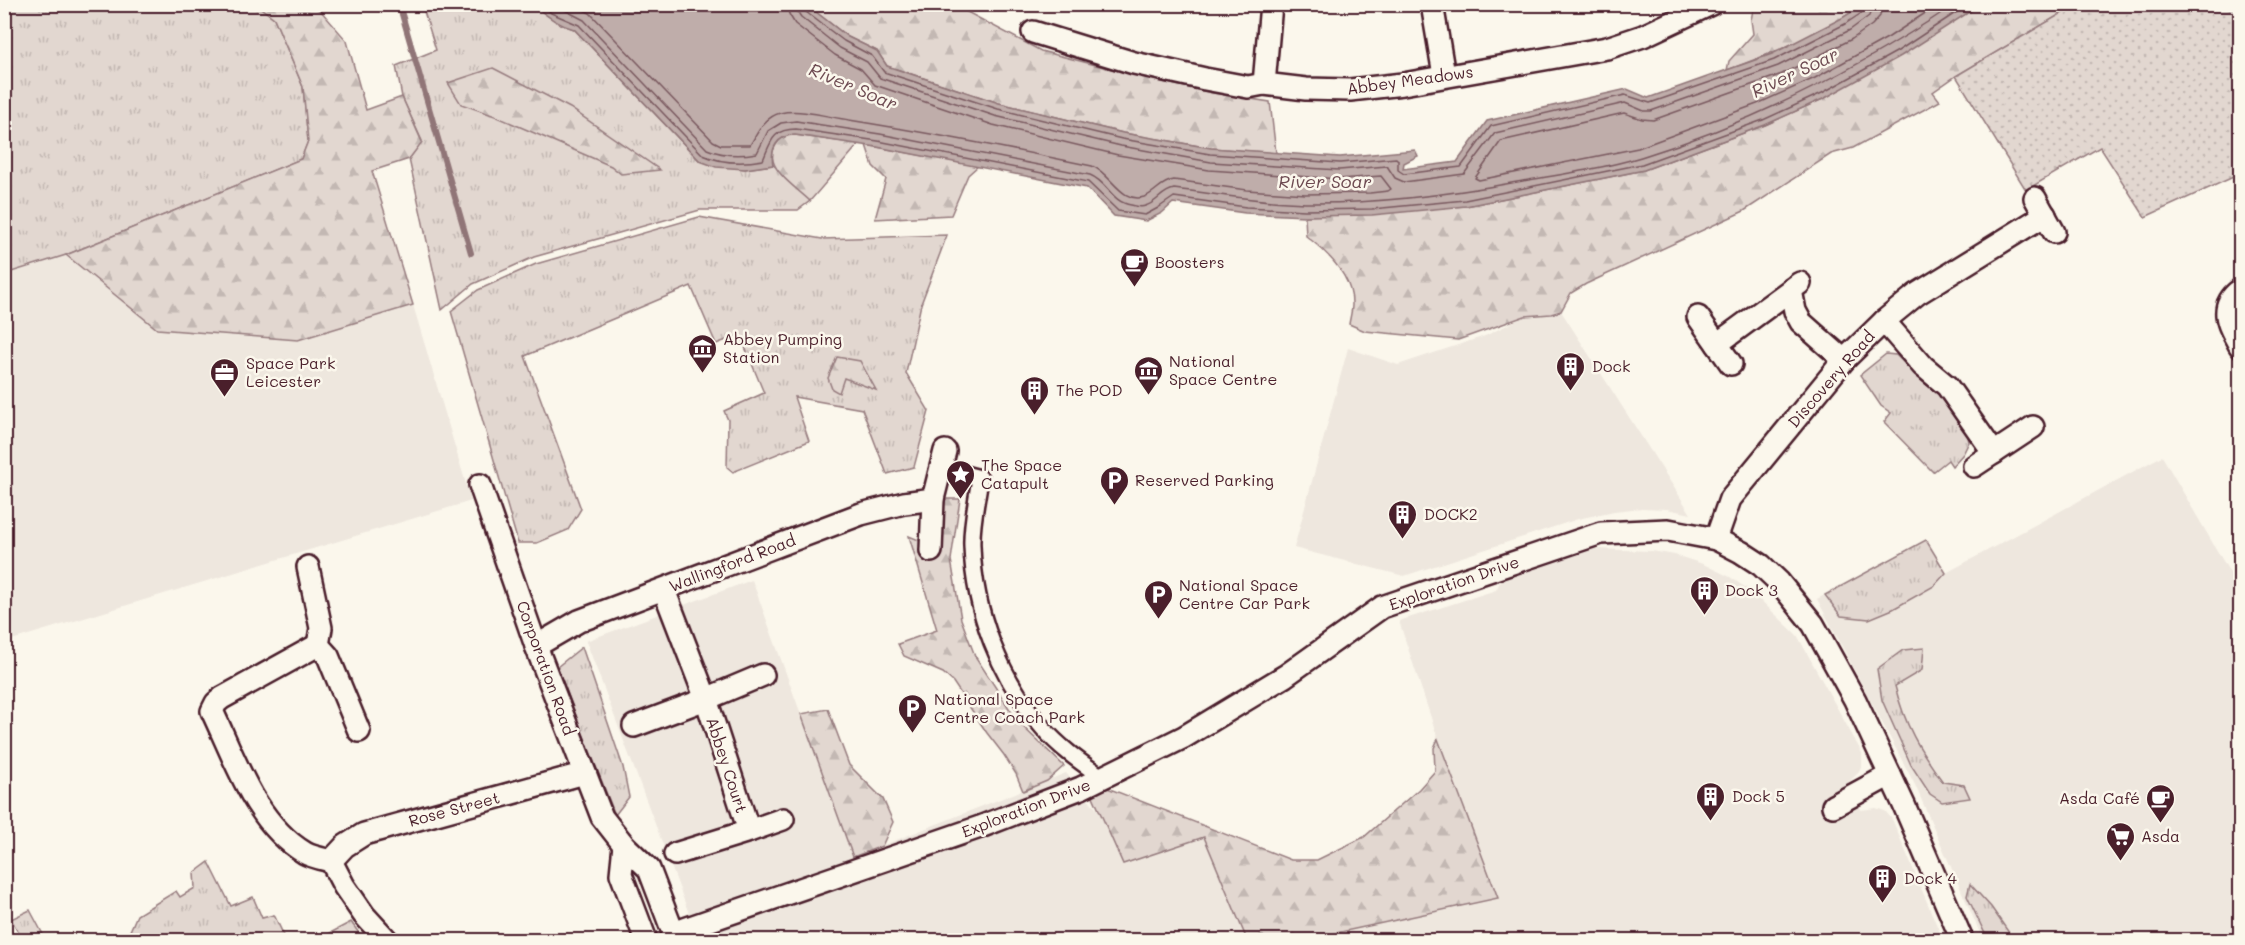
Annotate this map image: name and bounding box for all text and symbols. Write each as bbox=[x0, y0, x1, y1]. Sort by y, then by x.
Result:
water label: River Soar bbox=[1747, 41, 1842, 103]
water label: River Soar bbox=[806, 57, 901, 115]
street label: Abbey Meadows bbox=[1345, 60, 1474, 99]
water label: River Soar bbox=[1278, 169, 1372, 193]
cafe icon: Boosters bbox=[1118, 246, 1150, 288]
place label: Boosters bbox=[1155, 251, 1224, 272]
street label: Discovery Road bbox=[1783, 326, 1879, 432]
place label: Abbey Pumping Station bbox=[723, 328, 842, 367]
museum icon: Abbey Pumping Station bbox=[686, 332, 718, 374]
place label: National Space Centre bbox=[1169, 350, 1277, 389]
building icon: Dock bbox=[1555, 350, 1587, 392]
place label: Space Park Leicester bbox=[246, 352, 336, 391]
museum icon: National Space Centre bbox=[1132, 354, 1164, 396]
place label: Dock bbox=[1592, 355, 1630, 376]
office icon: Space Park Leicester bbox=[209, 356, 241, 398]
building icon: The POD bbox=[1019, 374, 1051, 416]
place label: The POD bbox=[1056, 379, 1122, 400]
place label: The Space Catapult bbox=[981, 454, 1062, 493]
place icon: The Space Catapult bbox=[944, 458, 976, 500]
parking icon: Reserved Parking bbox=[1098, 464, 1130, 506]
place label: Reserved Parking bbox=[1135, 469, 1274, 490]
building icon: DOCK2 bbox=[1387, 498, 1419, 540]
place label: DOCK2 bbox=[1424, 503, 1478, 524]
street label: Wallingford Road bbox=[666, 529, 798, 596]
street label: Exploration Drive bbox=[1386, 550, 1522, 615]
place label: National Space Centre Car Park bbox=[1179, 574, 1310, 613]
building icon: Dock 3 bbox=[1688, 574, 1720, 616]
parking icon: National Space Centre Car Park bbox=[1142, 578, 1174, 620]
place label: Dock 3 bbox=[1725, 579, 1778, 600]
street label: Corporation Road bbox=[512, 598, 581, 738]
place label: National Space Centre Coach Park bbox=[934, 688, 1085, 727]
parking icon: National Space Centre Coach Park bbox=[897, 692, 929, 734]
street label: Abbey Court bbox=[702, 714, 753, 815]
street label: Exploration Drive bbox=[958, 773, 1093, 842]
building icon: Dock 5 bbox=[1695, 780, 1727, 822]
cafe icon: Asda Café bbox=[2145, 782, 2177, 824]
place label: Dock 5 bbox=[1732, 785, 1785, 806]
street label: Rose Street bbox=[406, 786, 502, 831]
place label: Asda Café bbox=[2059, 787, 2140, 808]
supermarket icon: Asda bbox=[2104, 820, 2136, 862]
place label: Asda bbox=[2141, 825, 2180, 846]
building icon: Dock 4 bbox=[1867, 862, 1899, 904]
place label: Dock 4 bbox=[1904, 867, 1958, 888]

